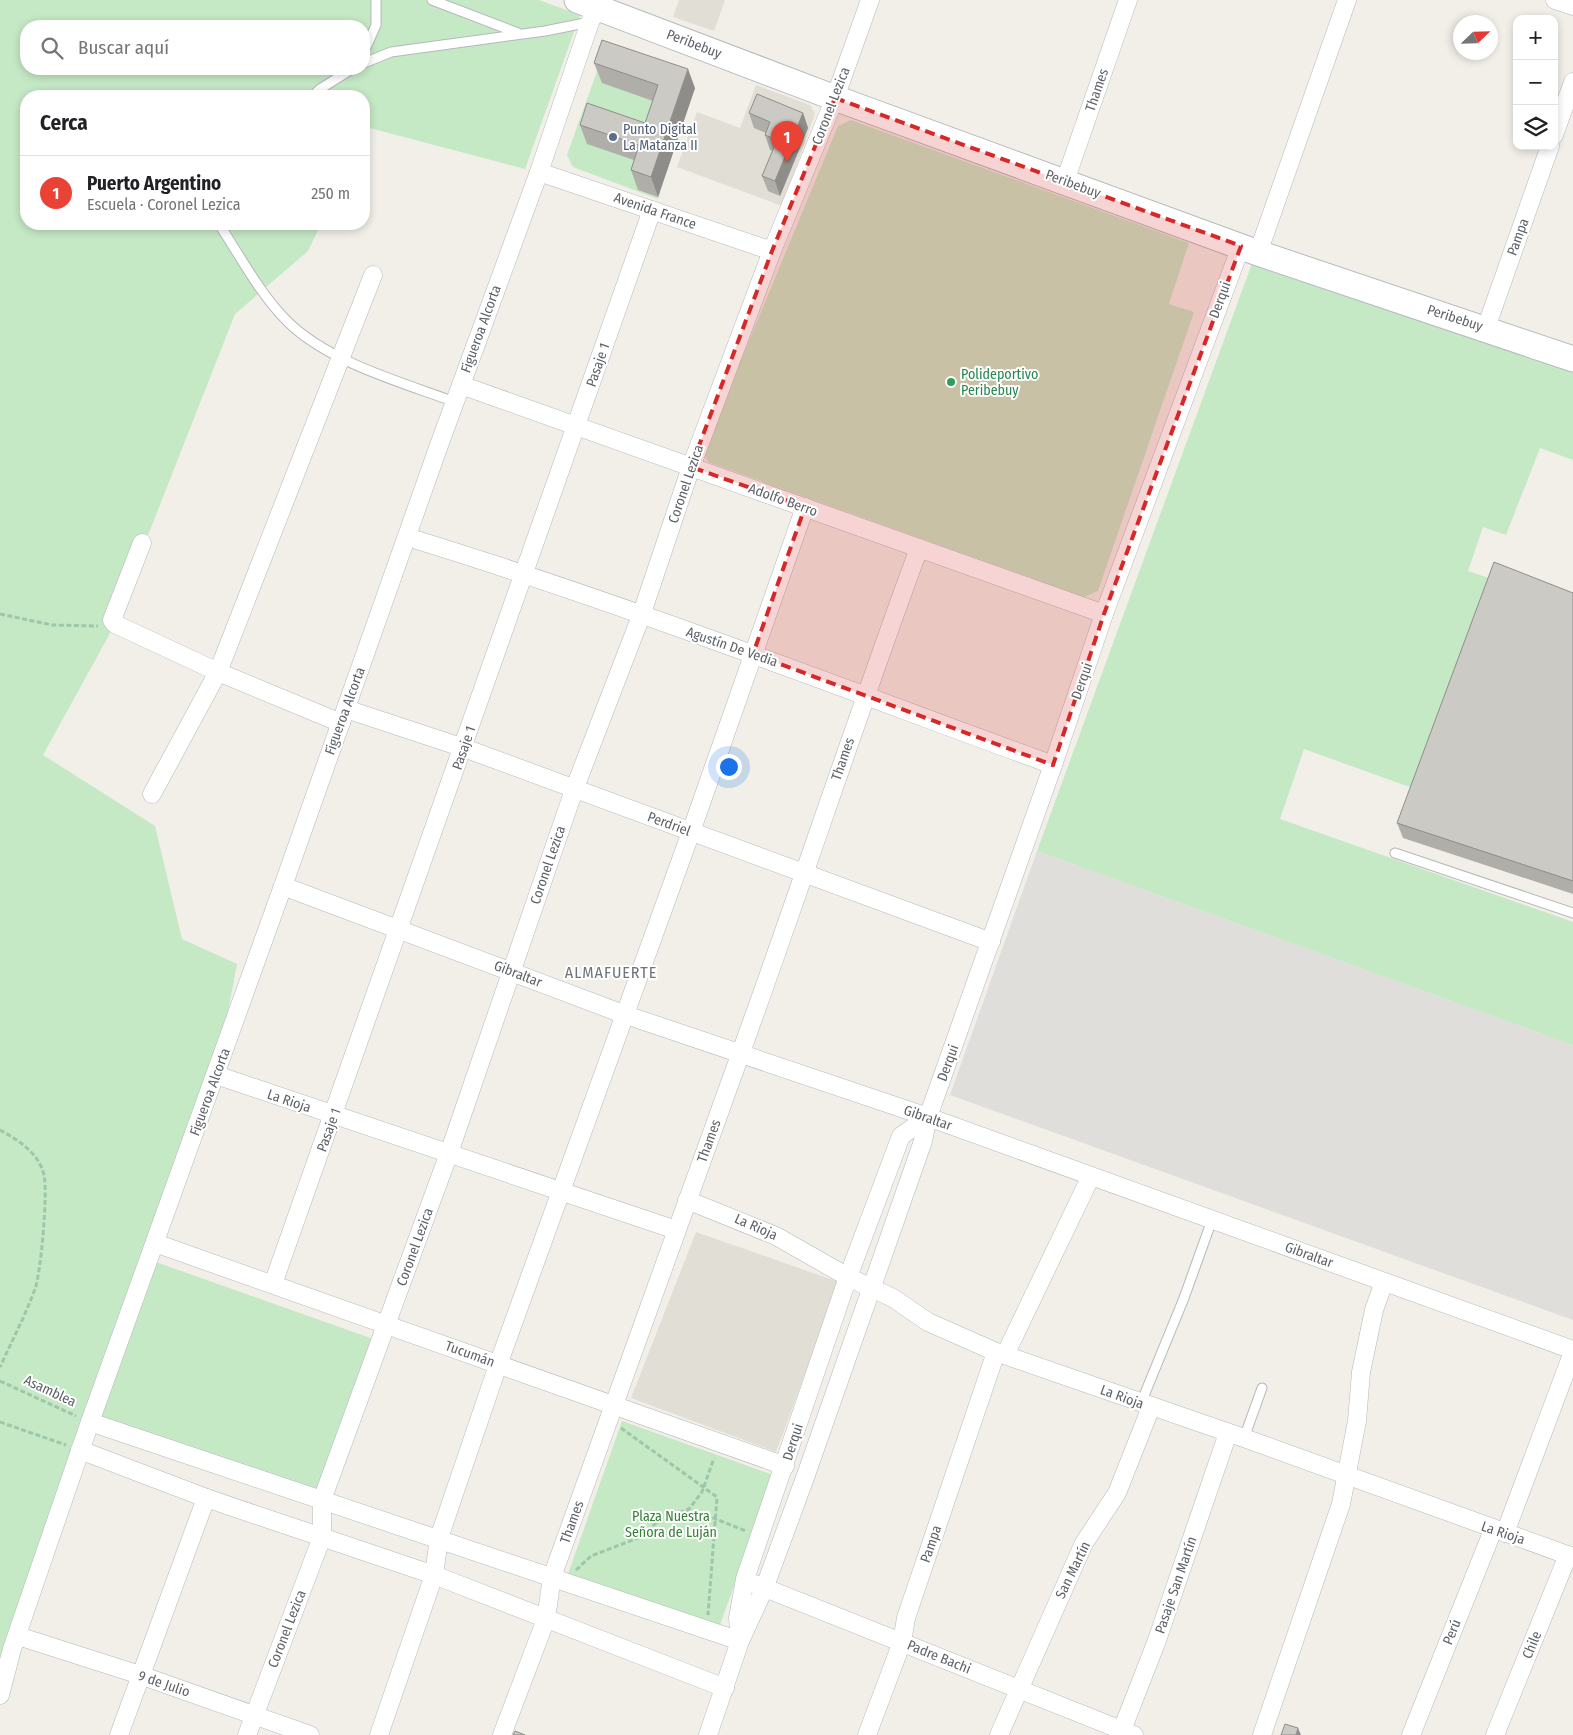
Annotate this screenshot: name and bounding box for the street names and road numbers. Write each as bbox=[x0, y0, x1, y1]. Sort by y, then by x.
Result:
street label: Peribebuy bbox=[664, 26, 725, 63]
street label: Coronel Lezica bbox=[808, 65, 854, 147]
street label: Thames bbox=[1082, 66, 1112, 114]
street label: Peribebuy bbox=[1043, 166, 1104, 202]
street label: Avenida France bbox=[612, 189, 698, 233]
street label: Pampa bbox=[1503, 216, 1533, 258]
street label: Derqui bbox=[1206, 279, 1234, 321]
street label: Figueroa Alcorta bbox=[457, 283, 505, 375]
street label: Peribebuy bbox=[1425, 301, 1486, 335]
street label: Pasaje 1 bbox=[583, 341, 613, 389]
street label: Coronel Lezica bbox=[665, 442, 707, 525]
street label: Adolfo Berro bbox=[746, 480, 820, 520]
street label: Agustín De Vedia bbox=[684, 623, 780, 671]
street label: Derqui bbox=[1068, 660, 1096, 702]
street label: Figueroa Alcorta bbox=[321, 665, 369, 757]
street label: Pasaje 1 bbox=[449, 724, 479, 772]
street label: Thames bbox=[828, 735, 858, 783]
street label: Perdriel bbox=[645, 808, 693, 840]
street label: Coronel Lezica bbox=[527, 823, 569, 906]
street label: Gibraltar bbox=[492, 957, 545, 991]
street label: Derqui bbox=[934, 1042, 962, 1084]
street label: Figueroa Alcorta bbox=[186, 1046, 234, 1138]
street label: La Rioja bbox=[265, 1086, 313, 1116]
street label: Gibraltar bbox=[902, 1102, 955, 1134]
street label: Pasaje 1 bbox=[313, 1106, 345, 1154]
street label: Thames bbox=[693, 1117, 725, 1165]
street label: Coronel Lezica bbox=[393, 1206, 437, 1288]
street label: La Rioja bbox=[732, 1210, 780, 1244]
street label: Gibraltar bbox=[1283, 1238, 1336, 1272]
street label: Tucumán bbox=[443, 1337, 497, 1371]
street label: Asamblea bbox=[21, 1372, 79, 1411]
street label: La Rioja bbox=[1098, 1381, 1146, 1413]
street label: Derqui bbox=[779, 1421, 807, 1463]
street label: Thames bbox=[556, 1498, 588, 1546]
street label: La Rioja bbox=[1479, 1518, 1527, 1548]
street label: Pampa bbox=[917, 1523, 945, 1565]
street label: Pasaje San Martín bbox=[1151, 1534, 1201, 1636]
street label: San Martín bbox=[1052, 1539, 1094, 1601]
street label: Coronel Lezica bbox=[264, 1588, 310, 1670]
street label: Perú bbox=[1439, 1617, 1465, 1647]
street label: Chile bbox=[1519, 1629, 1545, 1661]
street label: Padre Bachi bbox=[905, 1637, 973, 1677]
street label: 9 de Julio bbox=[136, 1667, 192, 1701]

